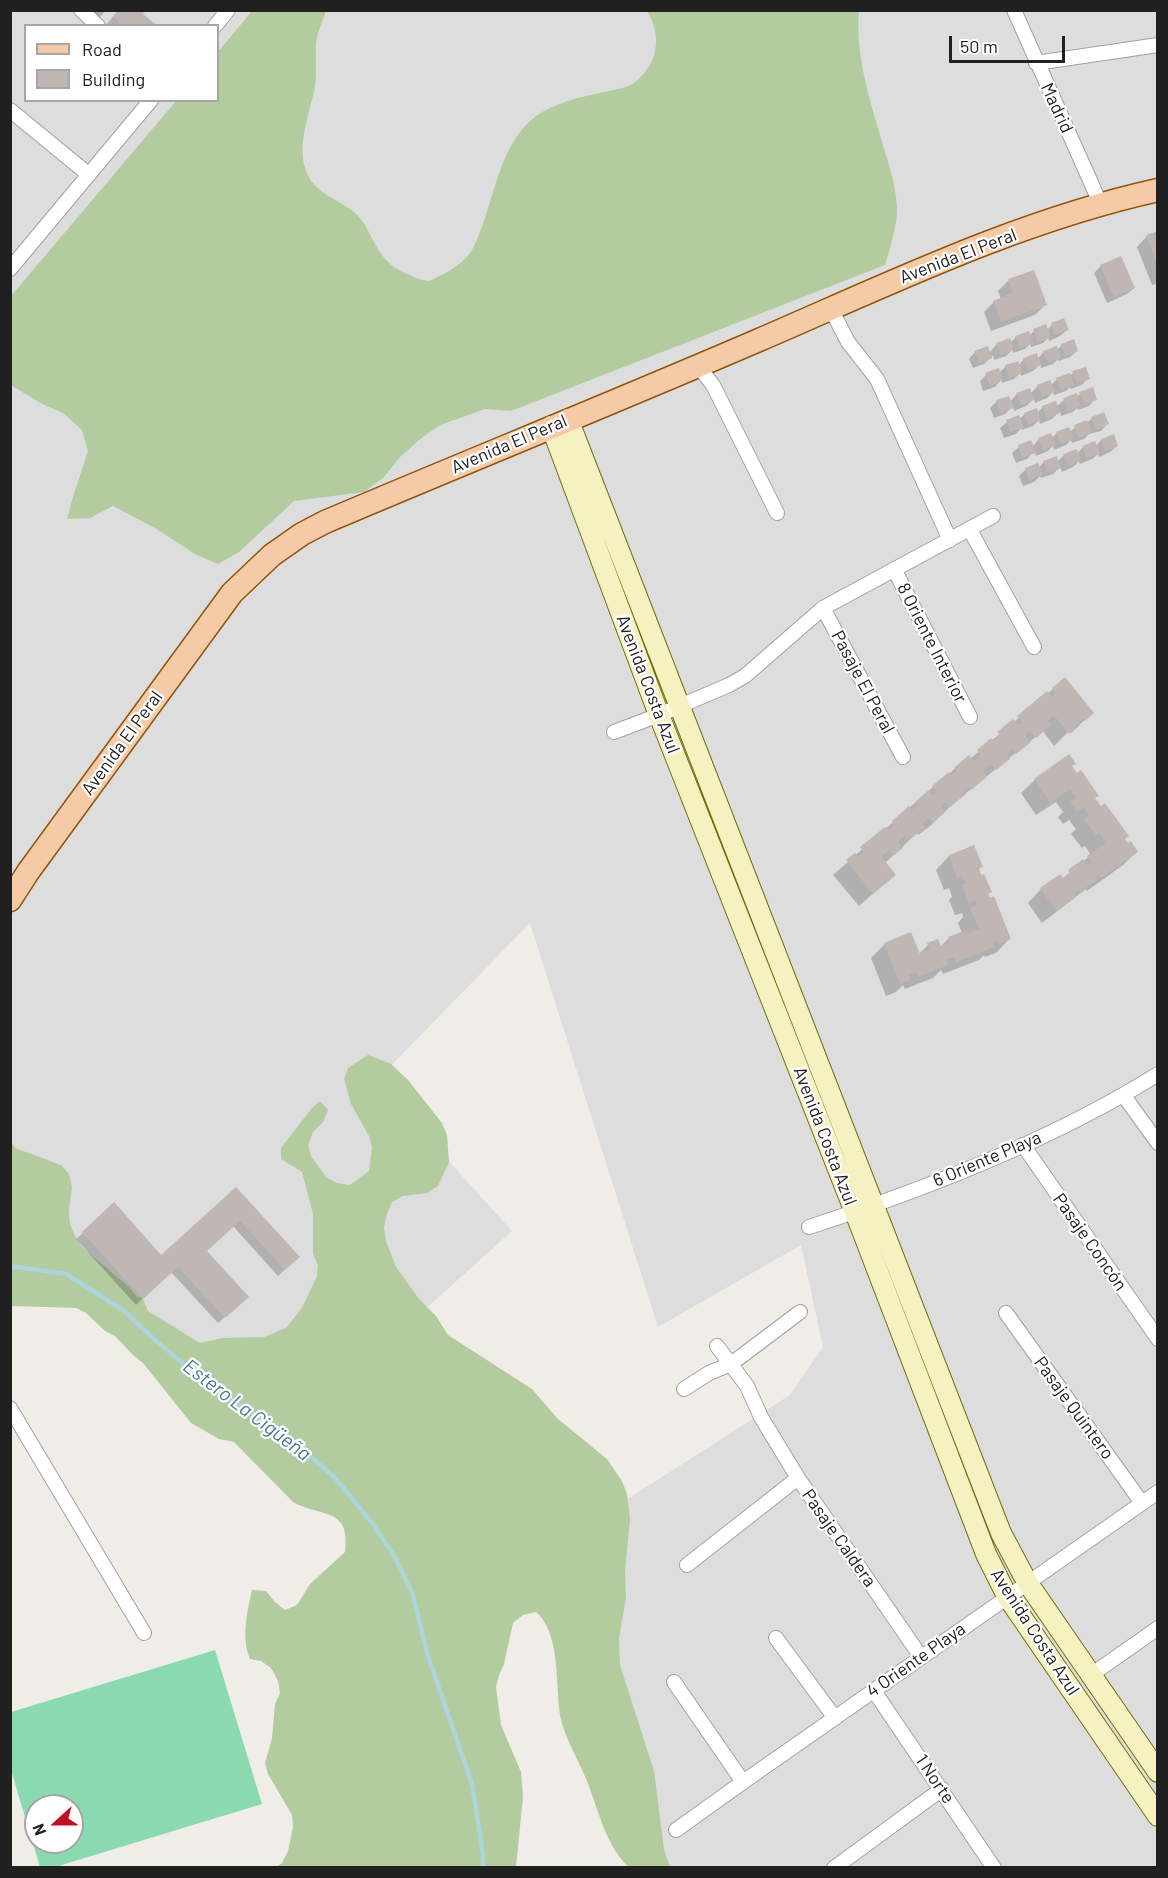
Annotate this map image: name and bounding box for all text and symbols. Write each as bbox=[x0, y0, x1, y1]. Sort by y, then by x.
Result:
legend bbox=[24, 24, 219, 102]
scale bar bbox=[952, 24, 1068, 62]
text: 50 m bbox=[960, 35, 998, 57]
text: Road bbox=[82, 38, 122, 60]
text: Building bbox=[82, 68, 145, 90]
street label: Madrid bbox=[1036, 79, 1078, 137]
street label: Avenida El Peral bbox=[896, 224, 1020, 288]
street label: Avenida El Peral bbox=[448, 410, 570, 478]
street label: 8 Oriente Interior bbox=[892, 579, 972, 707]
street label: Avenida Costa Azul bbox=[612, 612, 684, 756]
street label: Pasaje El Peral bbox=[827, 627, 899, 737]
street label: Avenida El Peral bbox=[77, 687, 167, 799]
street label: Avenida Costa Azul bbox=[789, 1064, 861, 1208]
street label: 6 Oriente Playa bbox=[930, 1127, 1044, 1191]
street label: Pasaje Concón bbox=[1048, 1189, 1132, 1295]
street label: Pasaje Quintero bbox=[1029, 1352, 1119, 1464]
water label: Estero La Cigüeña bbox=[178, 1354, 316, 1466]
street label: Pasaje Caldera bbox=[797, 1485, 881, 1591]
street label: Avenida Costa Azul bbox=[986, 1565, 1084, 1699]
street label: 4 Oriente Playa bbox=[862, 1618, 970, 1702]
street label: 1 Norte bbox=[911, 1750, 959, 1808]
north arrow bbox=[24, 1794, 84, 1854]
text: N bbox=[28, 1822, 49, 1838]

